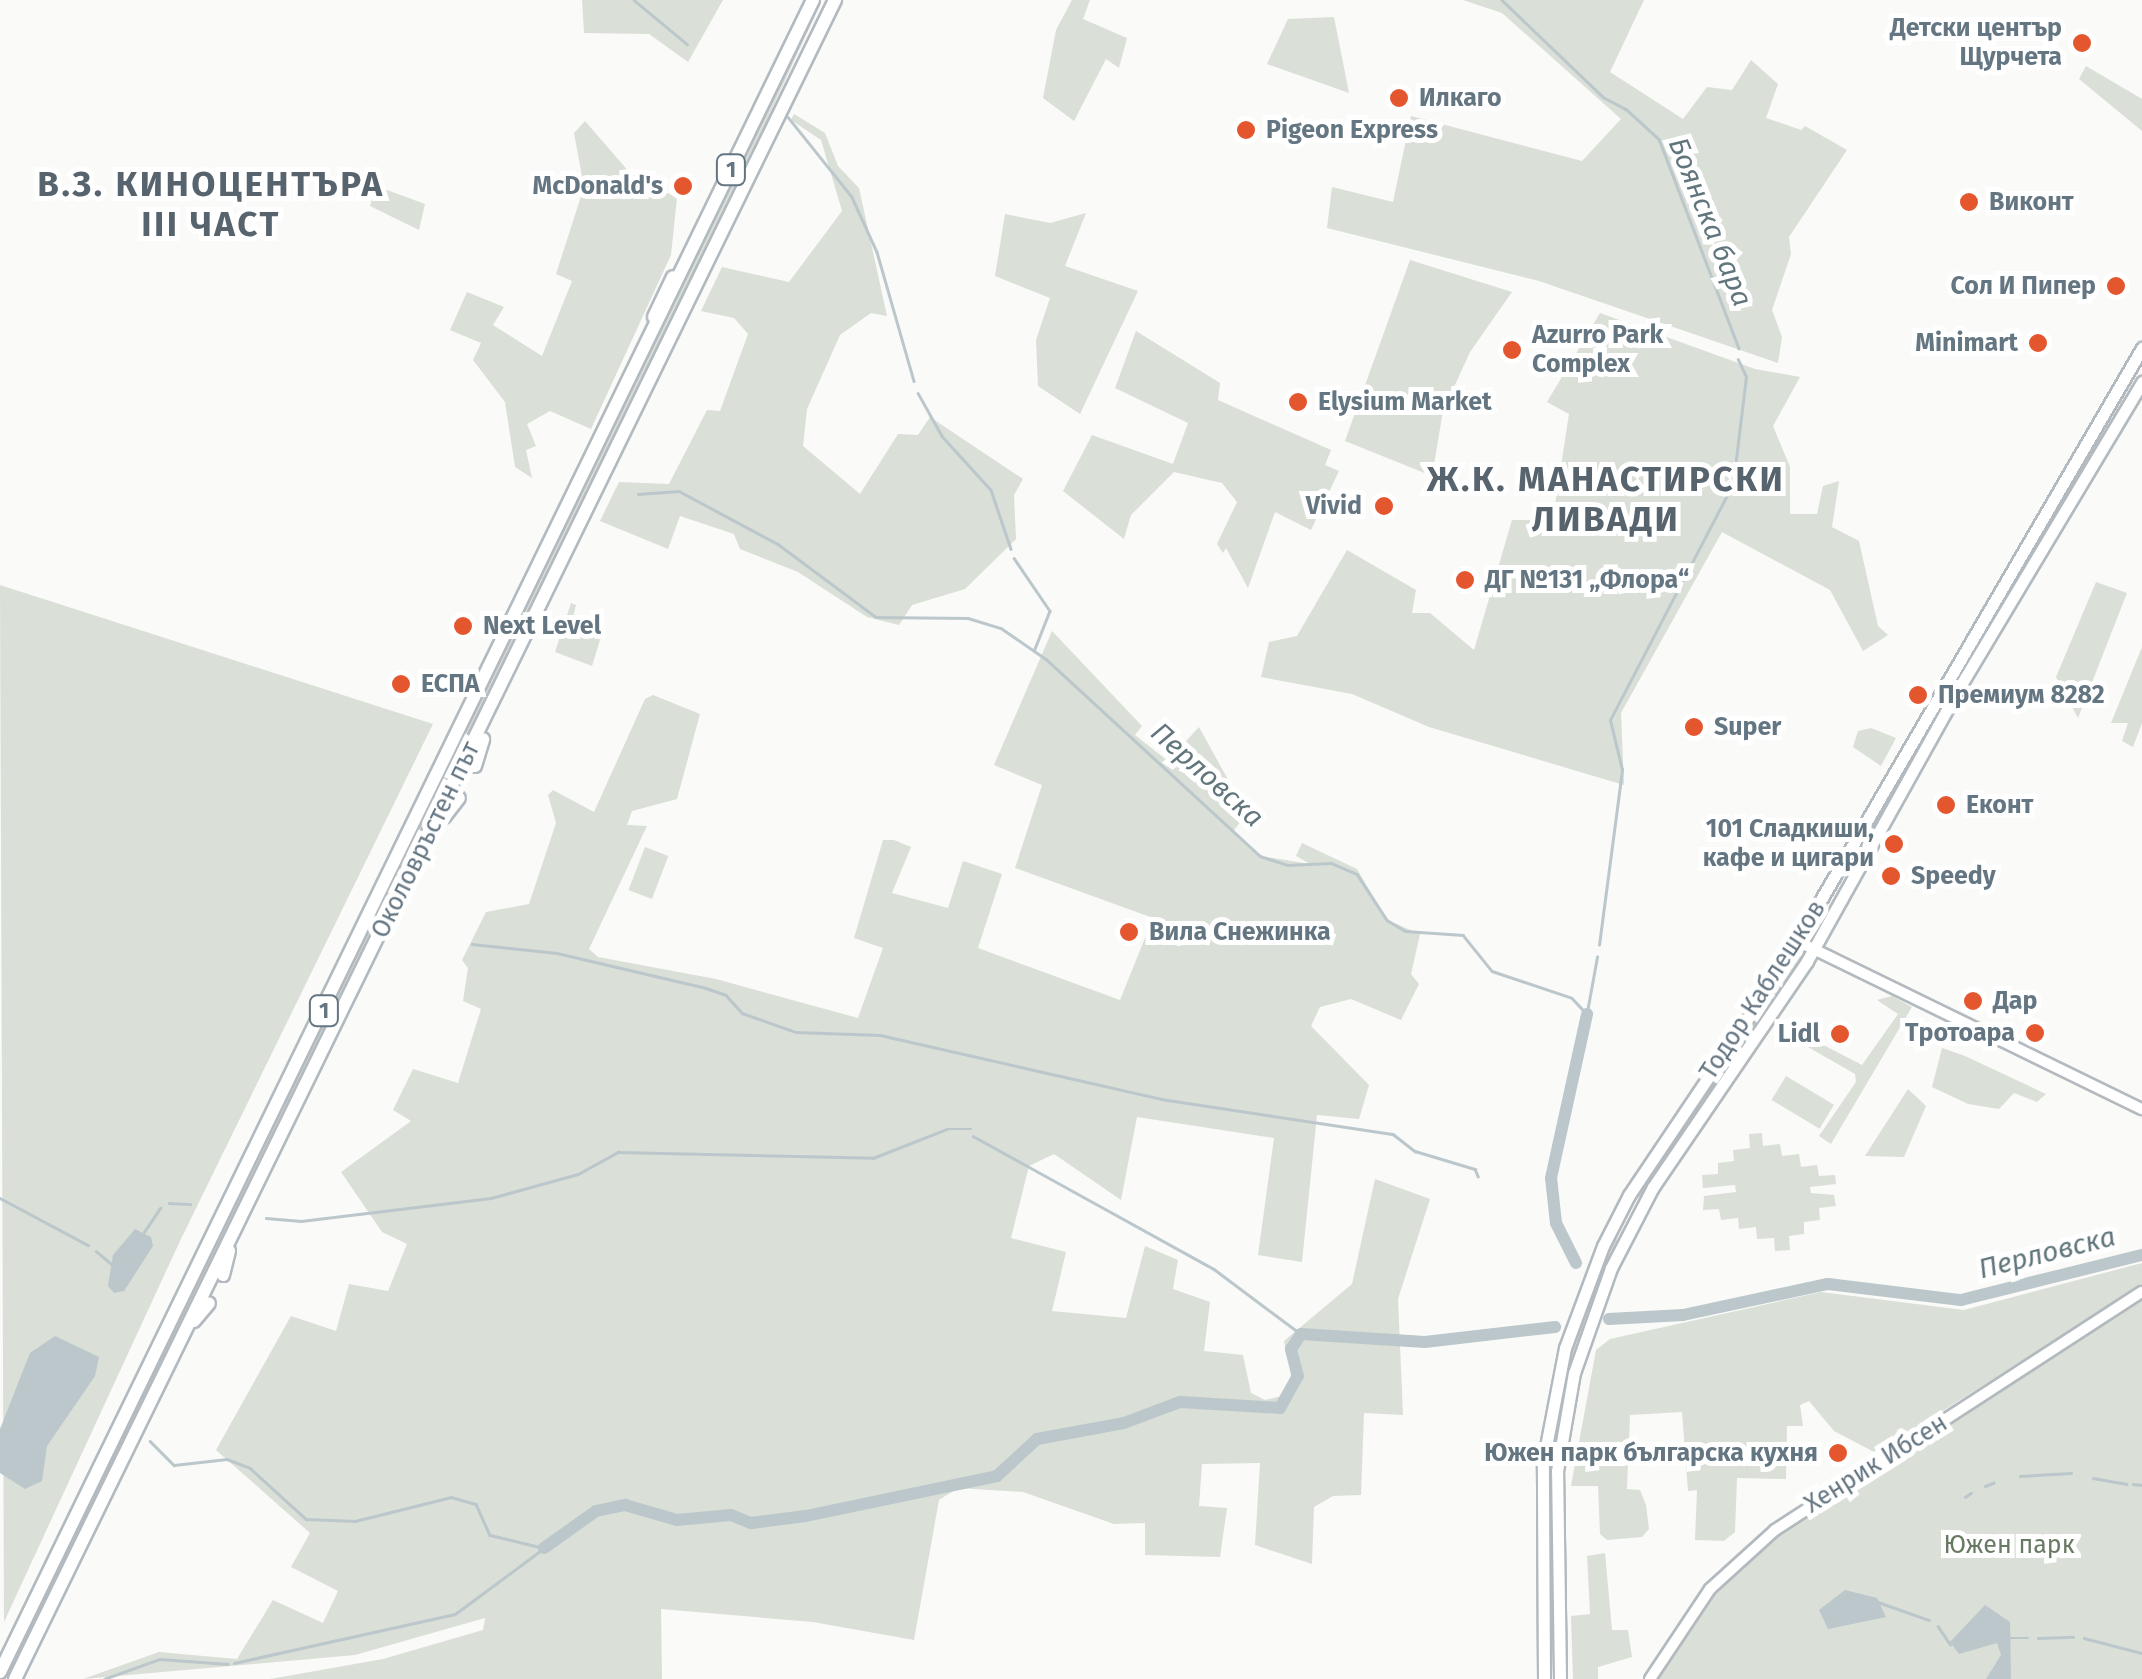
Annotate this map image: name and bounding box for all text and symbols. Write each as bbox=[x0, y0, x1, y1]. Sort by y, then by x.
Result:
place label: Детски център Щурчета bbox=[1890, 14, 2062, 73]
marker: Детски център Щурчета bbox=[2071, 32, 2093, 54]
place label: Илкаго bbox=[1419, 83, 1502, 113]
marker: Илкаго bbox=[1388, 87, 1410, 109]
place label: Pigeon Express bbox=[1266, 115, 1438, 145]
marker: Pigeon Express bbox=[1235, 119, 1257, 141]
water label: Боянска бара bbox=[1661, 133, 1759, 311]
road number: 1 bbox=[714, 153, 748, 187]
district label: В.З. КИНОЦЕНТЪРА ІІІ ЧАСТ bbox=[37, 163, 385, 245]
place label: McDonald's bbox=[533, 171, 663, 201]
marker: McDonald's bbox=[672, 175, 694, 197]
place label: Виконт bbox=[1989, 187, 2074, 217]
marker: Виконт bbox=[1958, 191, 1980, 213]
place label: Сол И Пипер bbox=[1950, 271, 2096, 301]
marker: Сол И Пипер bbox=[2105, 275, 2127, 297]
place label: Azurro Park Complex bbox=[1532, 321, 1663, 380]
place label: Minimart bbox=[1915, 328, 2018, 358]
marker: Minimart bbox=[2027, 332, 2049, 354]
marker: Azurro Park Complex bbox=[1501, 339, 1523, 361]
place label: Elysium Market bbox=[1318, 387, 1492, 417]
marker: Elysium Market bbox=[1287, 391, 1309, 413]
district label: Ж.К. МАНАСТИРСКИ ЛИВАДИ bbox=[1427, 458, 1785, 540]
place label: Vivid bbox=[1306, 491, 1362, 521]
marker: Vivid bbox=[1371, 493, 1397, 519]
place label: ДГ №131 „Флора“ bbox=[1485, 565, 1689, 595]
marker: ДГ №131 „Флора“ bbox=[1454, 569, 1476, 591]
place label: Next Level bbox=[483, 611, 601, 641]
marker: Next Level bbox=[452, 615, 474, 637]
place label: ЕСПА bbox=[421, 669, 480, 699]
marker: ЕСПА bbox=[390, 673, 412, 695]
place label: Премиум 8282 bbox=[1938, 680, 2105, 710]
marker: Премиум 8282 bbox=[1907, 684, 1929, 706]
place label: Super bbox=[1714, 712, 1781, 742]
water label: Перловска bbox=[1144, 716, 1270, 834]
marker: Super bbox=[1683, 716, 1705, 738]
street label: Околовръстен път bbox=[365, 737, 487, 943]
place label: Еконт bbox=[1966, 790, 2033, 820]
marker: Еконт bbox=[1935, 794, 1957, 816]
place label: 101 Сладкиши, кафе и цигари bbox=[1703, 815, 1874, 874]
marker: 101 Сладкиши, кафе и цигари bbox=[1883, 833, 1905, 855]
place label: Speedy bbox=[1911, 861, 1996, 891]
marker: Speedy bbox=[1880, 865, 1902, 887]
street label: Тодор Каблешков bbox=[1694, 895, 1832, 1085]
place label: Вила Снежинка bbox=[1149, 917, 1331, 947]
marker: Вила Снежинка bbox=[1118, 921, 1140, 943]
place label: Дар bbox=[1993, 986, 2037, 1016]
marker: Дар bbox=[1962, 990, 1984, 1012]
road number: 1 bbox=[306, 994, 342, 1028]
place label: Тротоара bbox=[1905, 1018, 2015, 1048]
place label: Lidl bbox=[1778, 1019, 1820, 1049]
marker: Тротоара bbox=[2024, 1022, 2046, 1044]
marker: Lidl bbox=[1829, 1023, 1851, 1045]
water label: Перловска bbox=[1975, 1220, 2119, 1286]
street label: Хенрик Ибсен bbox=[1799, 1408, 1953, 1520]
place label: Южен парк българска кухня bbox=[1484, 1438, 1818, 1468]
marker: Южен парк българска кухня bbox=[1827, 1442, 1849, 1464]
park label: Южен парк bbox=[1943, 1530, 2075, 1560]

